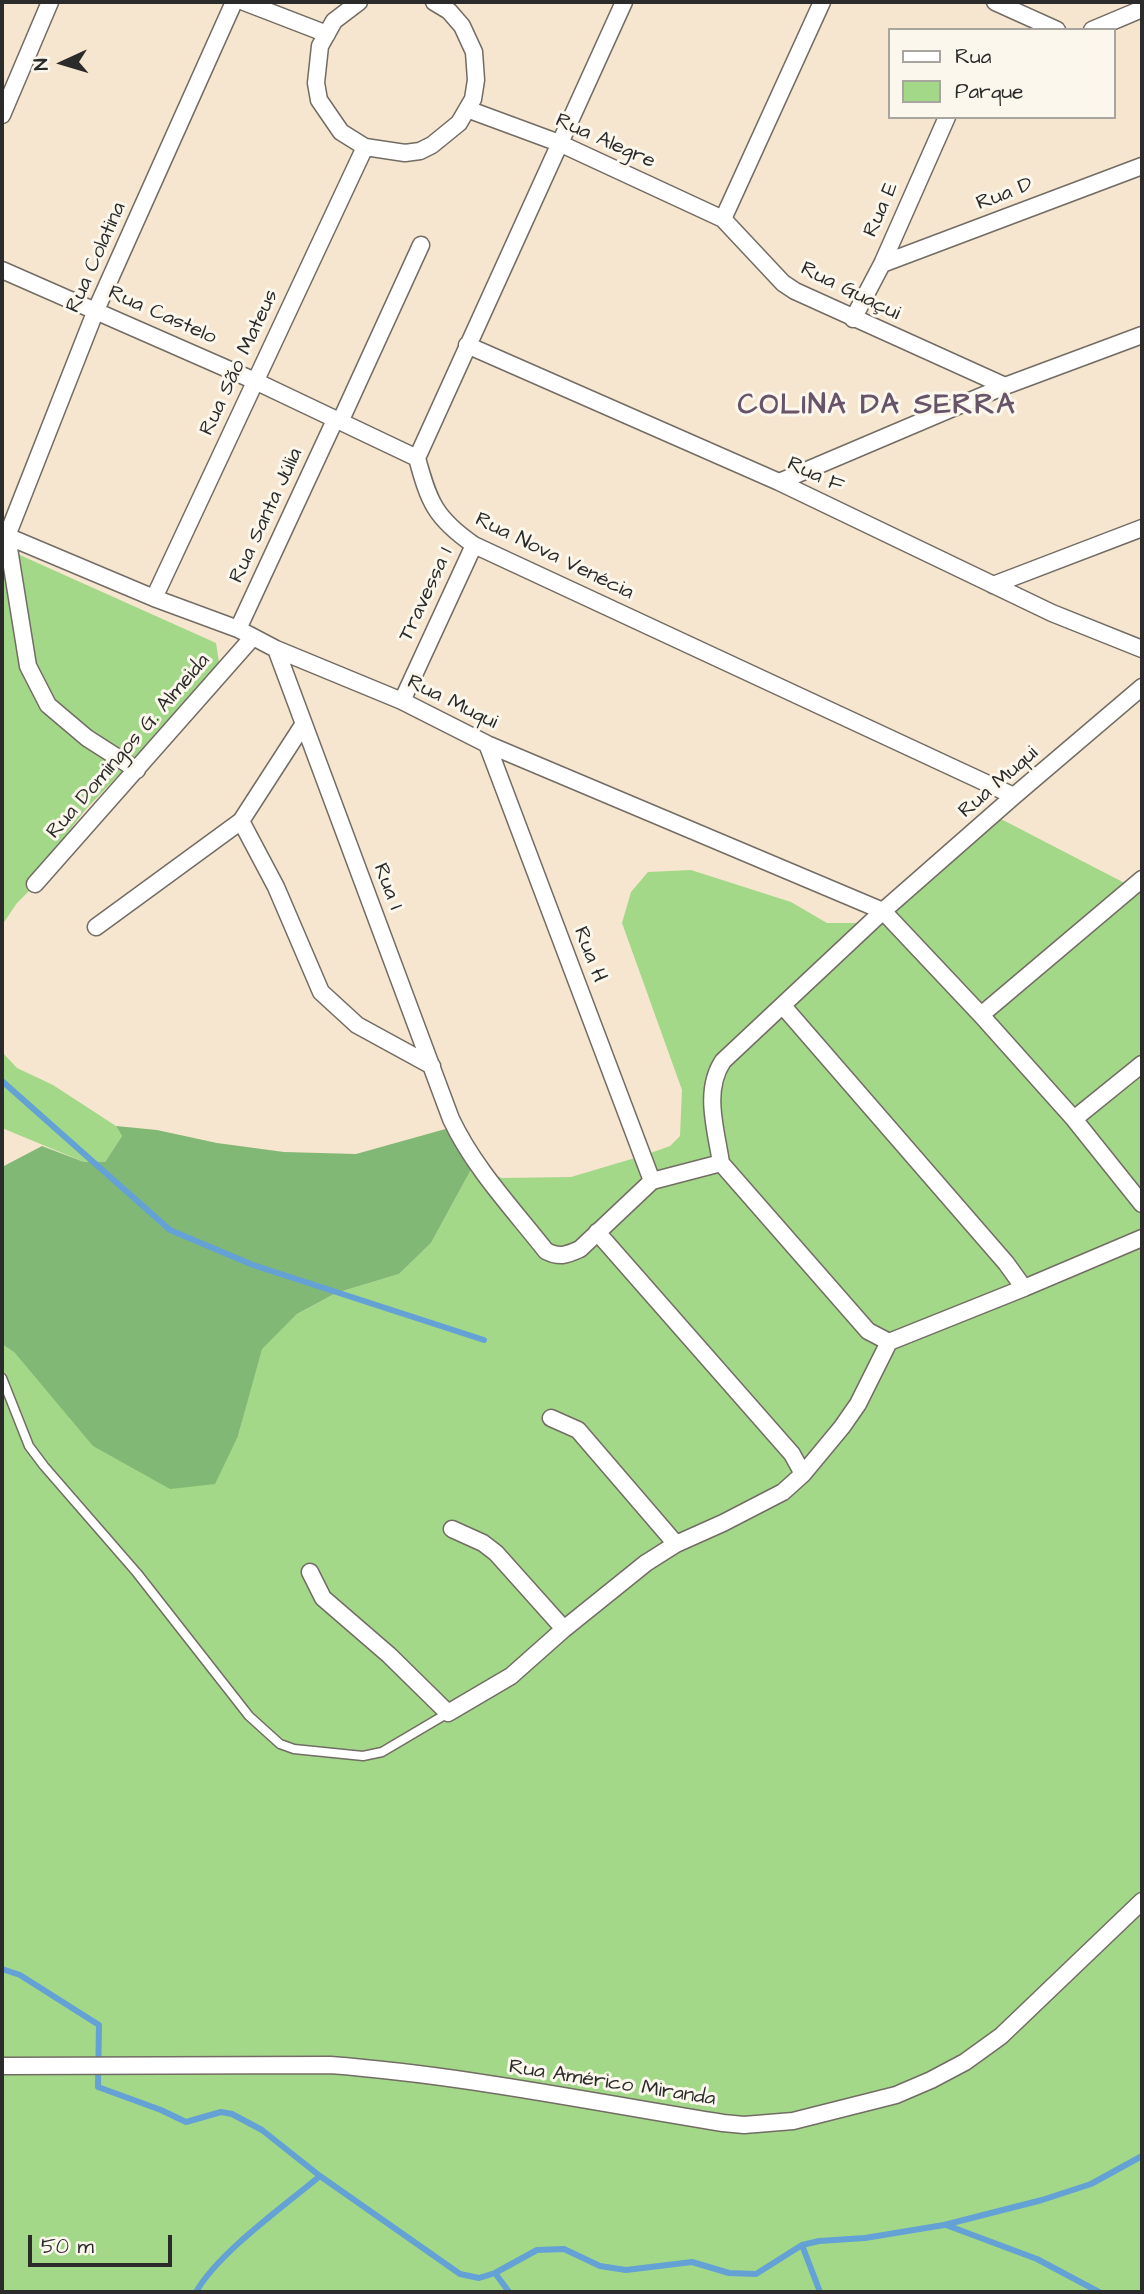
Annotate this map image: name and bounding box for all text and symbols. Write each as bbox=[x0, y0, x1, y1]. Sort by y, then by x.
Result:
north arrow bbox=[28, 28, 98, 98]
legend bbox=[888, 28, 1116, 119]
text: Rua bbox=[955, 42, 991, 71]
text: N bbox=[28, 58, 55, 71]
text: Parque bbox=[955, 77, 1023, 106]
street label: Rua Alegre bbox=[551, 109, 659, 175]
street label: Rua D bbox=[973, 173, 1037, 217]
street label: Rua E bbox=[859, 179, 905, 241]
street label: Rua Colatina bbox=[61, 199, 133, 317]
street label: Rua Guaçui bbox=[796, 257, 904, 327]
street label: Rua Castelo bbox=[104, 281, 220, 351]
street label: Rua São Mateus bbox=[195, 286, 285, 440]
district label: COLINA DA SERRA bbox=[740, 390, 1014, 424]
street label: Rua Santa Júlia bbox=[225, 445, 309, 587]
street label: Rua F bbox=[783, 452, 847, 500]
street label: Rua Nova Venécia bbox=[471, 508, 637, 606]
street label: Travessa 1 bbox=[394, 544, 460, 646]
street label: Rua Domingos G. Almeida bbox=[42, 649, 216, 845]
street label: Rua Muqui bbox=[403, 670, 501, 736]
street label: Rua Muqui bbox=[954, 742, 1044, 824]
street label: Rua I bbox=[367, 860, 407, 914]
street label: Rua H bbox=[567, 924, 611, 986]
street label: Rua Américo Miranda bbox=[507, 2055, 717, 2113]
scale bar bbox=[32, 2220, 175, 2264]
text: 50 m bbox=[41, 2232, 94, 2261]

